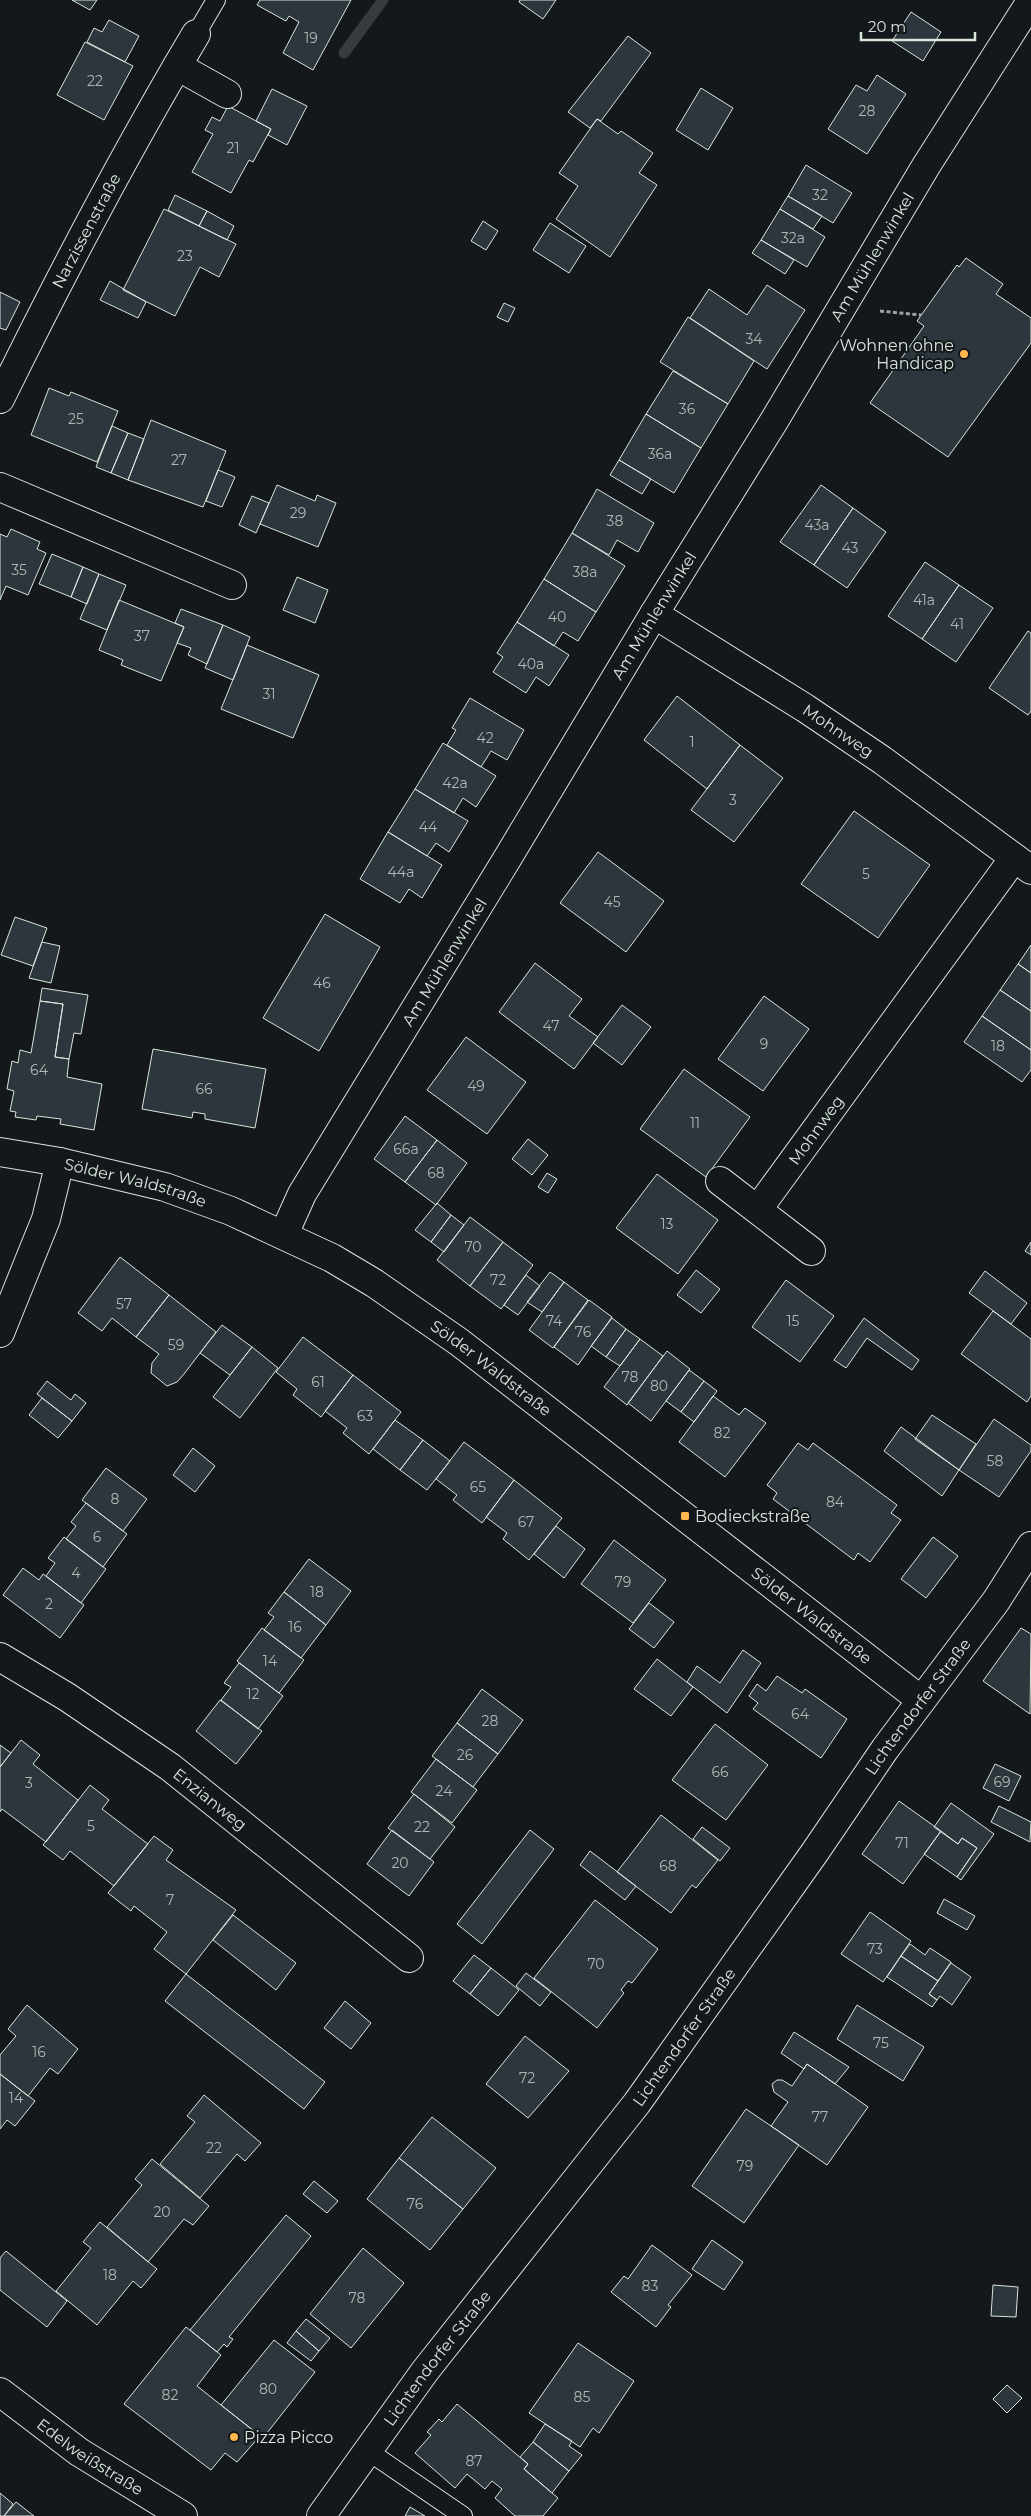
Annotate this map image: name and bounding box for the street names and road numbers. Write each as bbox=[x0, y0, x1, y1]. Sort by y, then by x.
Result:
street label: Narzissenstraße bbox=[48, 170, 124, 291]
street label: Am Mühlenwinkel bbox=[826, 189, 918, 324]
street label: Am Mühlenwinkel bbox=[607, 548, 700, 683]
street label: Mohnweg bbox=[799, 700, 877, 761]
street label: Am Mühlenwinkel bbox=[398, 894, 490, 1029]
street label: Mohnweg bbox=[784, 1091, 847, 1168]
street label: Sölder Waldstraße bbox=[62, 1154, 209, 1211]
street label: Sölder Waldstraße bbox=[427, 1316, 555, 1420]
street label: Sölder Waldstraße bbox=[748, 1563, 876, 1668]
street label: Lichtendorfer Straße bbox=[861, 1634, 974, 1778]
street label: Enzianweg bbox=[170, 1764, 251, 1834]
street label: Lichtendorfer Straße bbox=[628, 1964, 739, 2110]
street label: Lichtendorfer Straße bbox=[379, 2287, 495, 2429]
street label: Edelweißstraße bbox=[33, 2414, 147, 2499]

